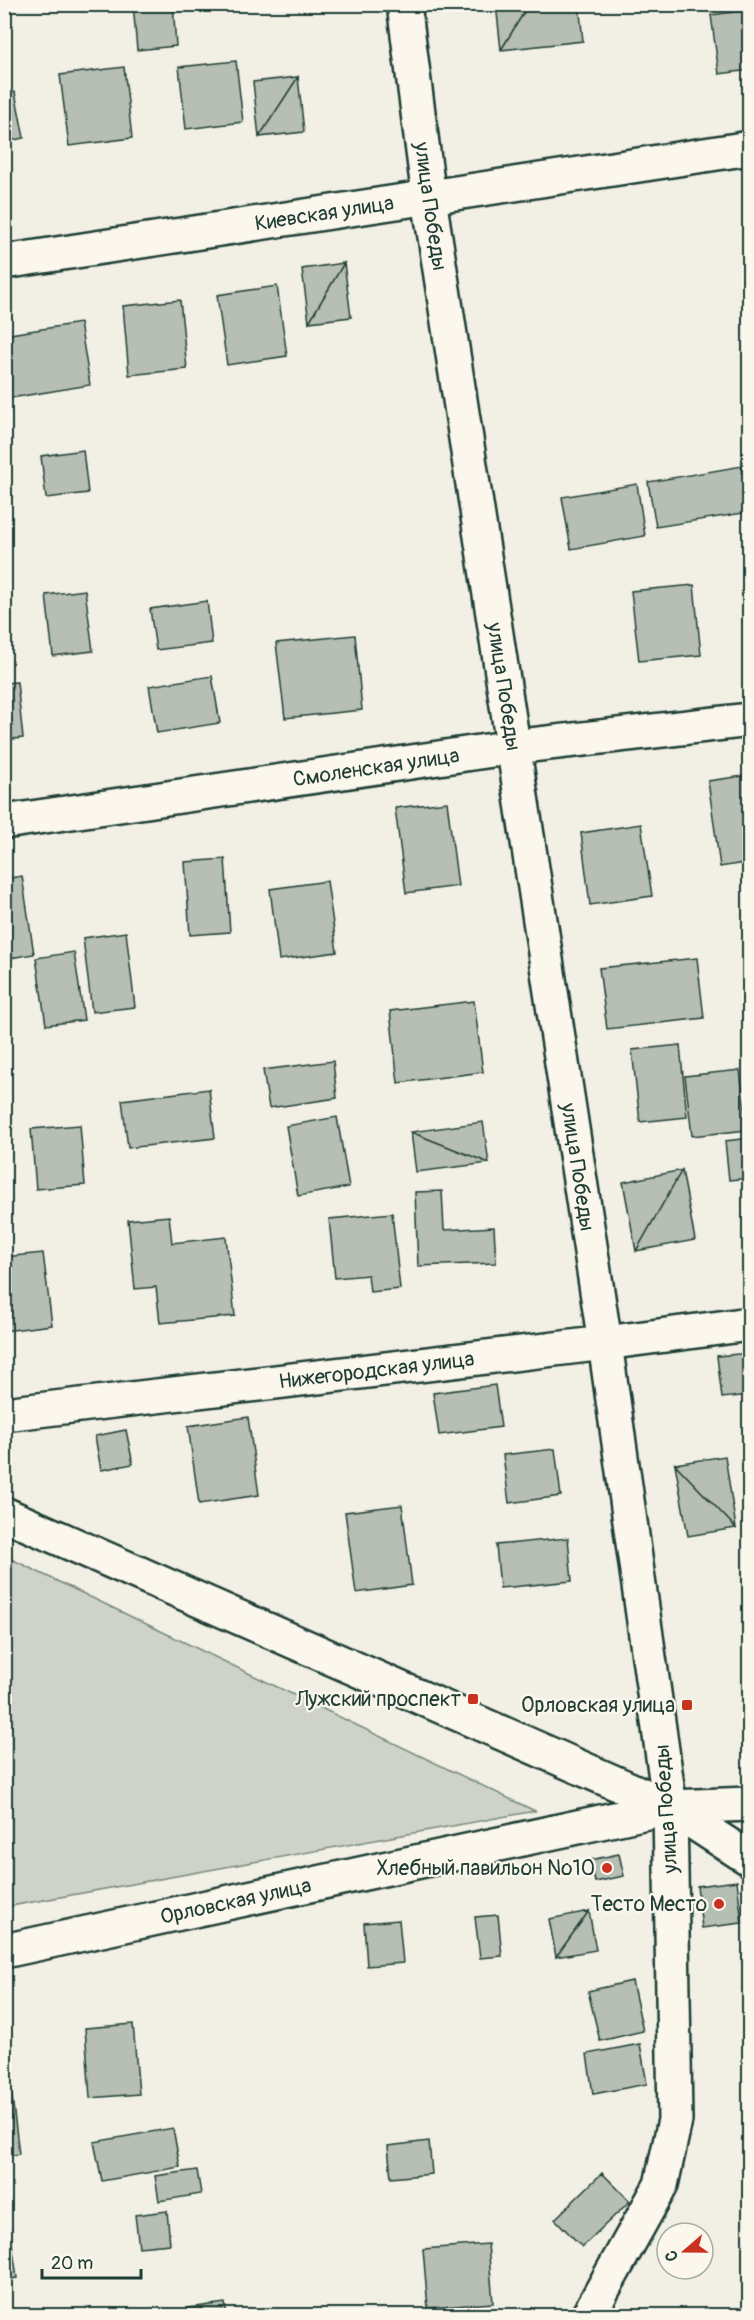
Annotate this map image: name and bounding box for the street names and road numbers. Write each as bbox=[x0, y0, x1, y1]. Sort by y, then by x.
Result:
street label: улица Победы bbox=[408, 140, 453, 272]
street label: Киевская улица bbox=[253, 190, 396, 237]
street label: улица Победы bbox=[480, 620, 527, 753]
street label: Смоленская улица bbox=[291, 742, 461, 793]
street label: улица Победы bbox=[554, 1100, 601, 1233]
street label: Нижегородская улица bbox=[277, 1346, 476, 1395]
street label: улица Победы bbox=[649, 1744, 685, 1875]
street label: Орловская улица bbox=[158, 1872, 314, 1931]

